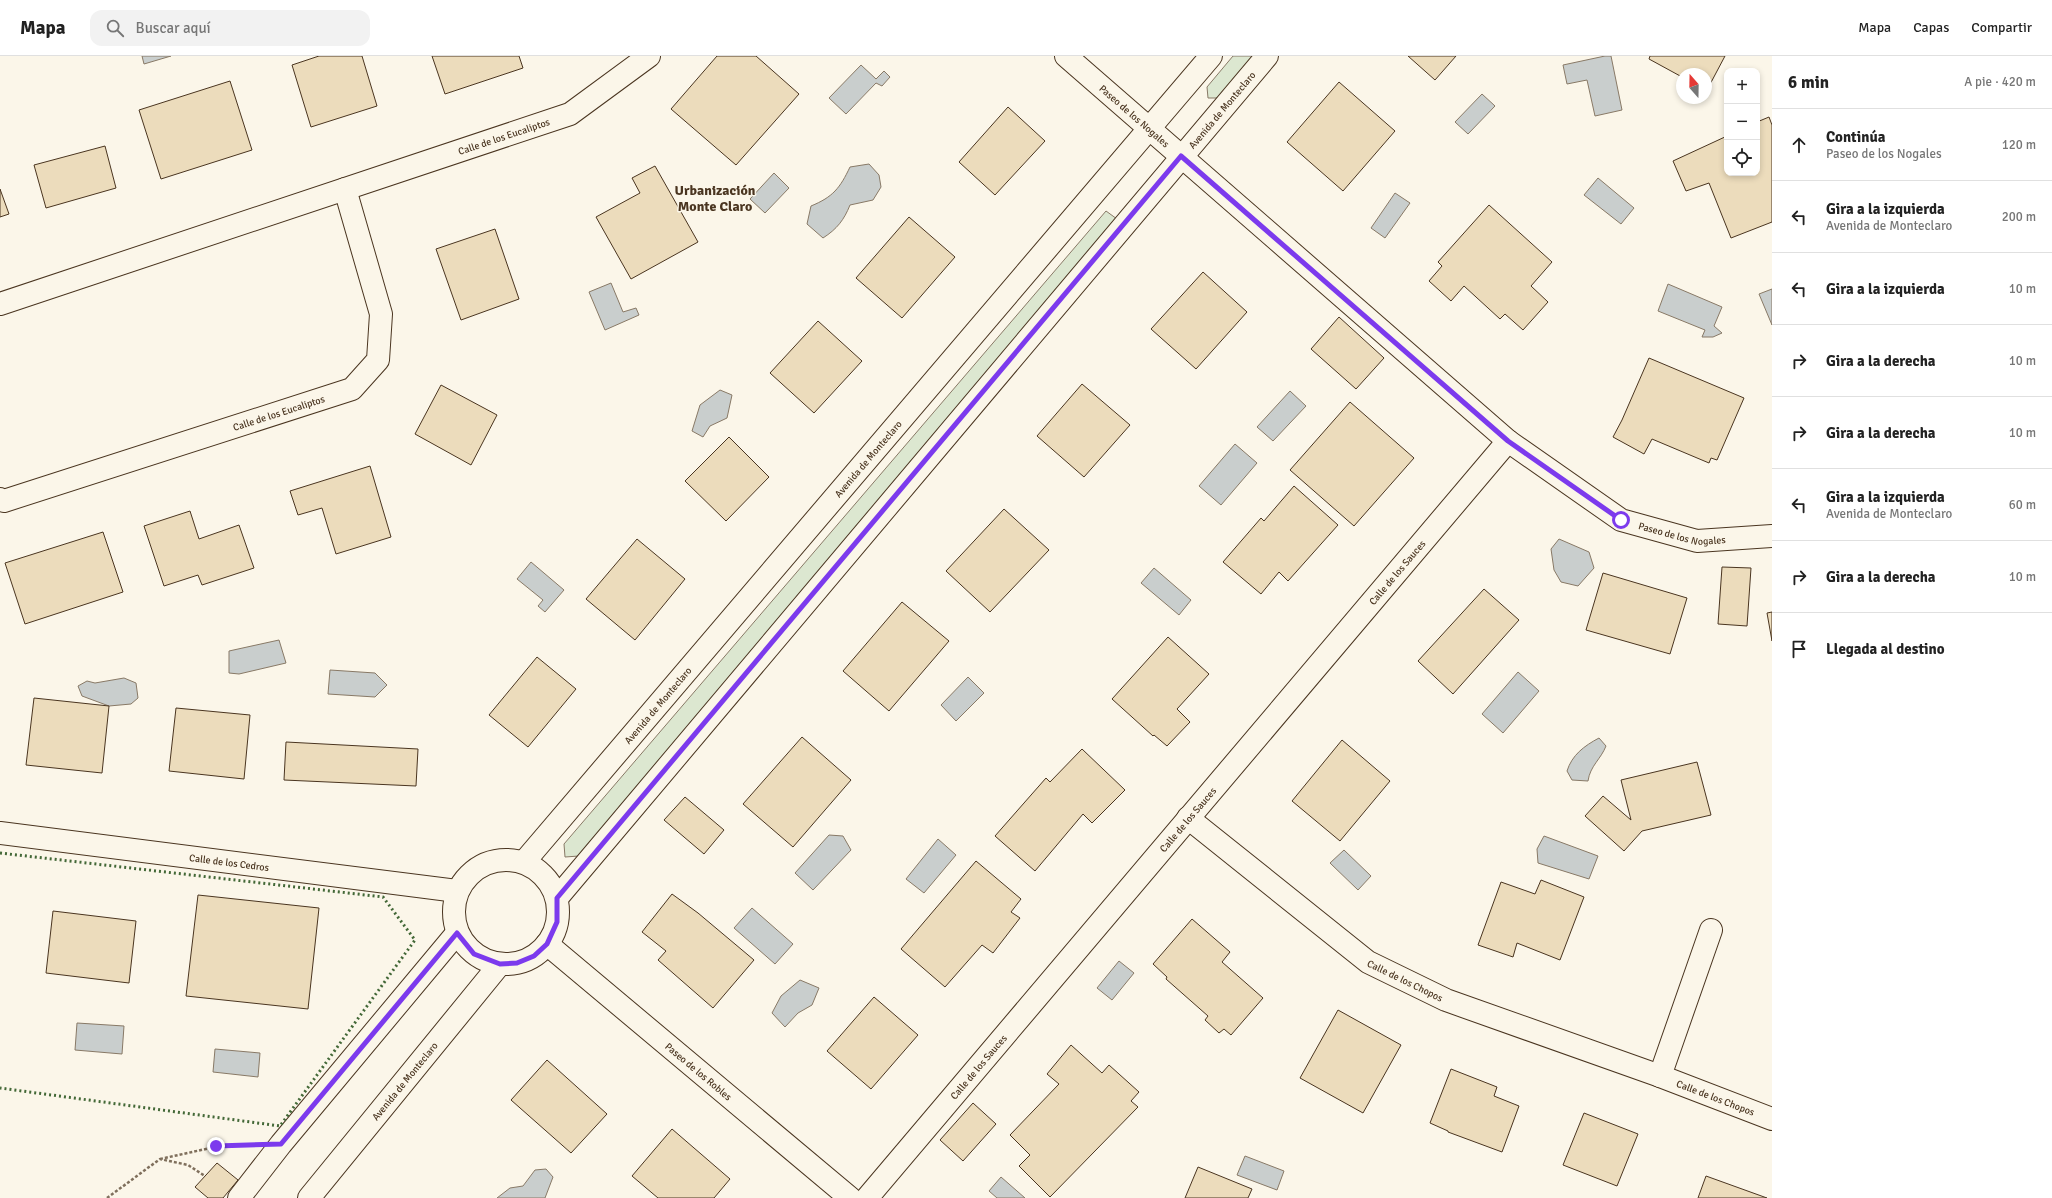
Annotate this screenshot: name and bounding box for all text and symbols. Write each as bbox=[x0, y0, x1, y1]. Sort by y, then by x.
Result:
search box bbox=[90, 10, 370, 46]
text: Mapa bbox=[20, 16, 66, 40]
icon: search bbox=[104, 17, 126, 39]
text: Buscar aquí bbox=[136, 19, 211, 37]
text: Mapa bbox=[1858, 19, 1891, 36]
text: Capas bbox=[1913, 19, 1949, 36]
text: Compartir bbox=[1971, 19, 2032, 36]
north arrow bbox=[1676, 68, 1712, 104]
map controls bbox=[1724, 68, 1760, 176]
button: + bbox=[1724, 68, 1760, 104]
street label: Avenida de Monteclaro bbox=[1186, 69, 1258, 152]
text: 6 min bbox=[1788, 72, 1829, 93]
text: A pie · 420 m bbox=[1964, 74, 2036, 90]
street label: Paseo de los Nogales bbox=[1096, 83, 1172, 151]
button: − bbox=[1724, 104, 1760, 140]
street label: Calle de los Eucaliptos bbox=[457, 116, 552, 158]
text: Continúa bbox=[1826, 128, 1885, 146]
icon: ahead bbox=[1788, 134, 1810, 156]
text: 120 m bbox=[2002, 137, 2036, 153]
button: locate bbox=[1724, 140, 1760, 176]
text: Paseo de los Nogales bbox=[1826, 146, 1942, 162]
district label: Urbanización Monte Claro bbox=[675, 182, 756, 215]
text: Gira a la izquierda bbox=[1826, 200, 1945, 218]
icon: left bbox=[1788, 206, 1810, 228]
text: 200 m bbox=[2002, 209, 2036, 225]
text: Avenida de Monteclaro bbox=[1826, 218, 1952, 234]
icon: left bbox=[1788, 278, 1810, 300]
text: Gira a la izquierda bbox=[1826, 280, 1945, 298]
text: 10 m bbox=[2009, 281, 2036, 297]
icon: right bbox=[1788, 350, 1810, 372]
text: Gira a la derecha bbox=[1826, 352, 1936, 370]
text: 10 m bbox=[2009, 353, 2036, 369]
street label: Calle de los Eucaliptos bbox=[231, 393, 327, 434]
street label: Avenida de Monteclaro bbox=[832, 418, 905, 500]
icon: right bbox=[1788, 422, 1810, 444]
text: Gira a la derecha bbox=[1826, 424, 1936, 442]
text: 10 m bbox=[2009, 425, 2036, 441]
text: Gira a la izquierda bbox=[1826, 488, 1945, 506]
icon: left bbox=[1788, 494, 1810, 516]
text: 60 m bbox=[2009, 497, 2036, 513]
text: Avenida de Monteclaro bbox=[1826, 506, 1952, 522]
route start bbox=[1612, 511, 1630, 529]
street label: Paseo de los Nogales bbox=[1637, 520, 1727, 548]
street label: Calle de los Sauces bbox=[1367, 537, 1429, 608]
icon: right bbox=[1788, 566, 1810, 588]
text: Gira a la derecha bbox=[1826, 568, 1936, 586]
text: 10 m bbox=[2009, 569, 2036, 585]
icon: arrive bbox=[1788, 638, 1810, 660]
text: Llegada al destino bbox=[1826, 640, 1945, 658]
street label: Avenida de Monteclaro bbox=[622, 665, 695, 747]
street label: Calle de los Sauces bbox=[1157, 785, 1220, 855]
street label: Calle de los Cedros bbox=[188, 852, 270, 874]
street label: Calle de los Chopos bbox=[1365, 958, 1445, 1005]
street label: Calle de los Sauces bbox=[948, 1032, 1010, 1102]
street label: Avenida de Monteclaro bbox=[370, 1040, 441, 1123]
street label: Paseo de los Robles bbox=[662, 1041, 734, 1104]
street label: Calle de los Chopos bbox=[1675, 1078, 1757, 1119]
route end bbox=[207, 1137, 225, 1155]

